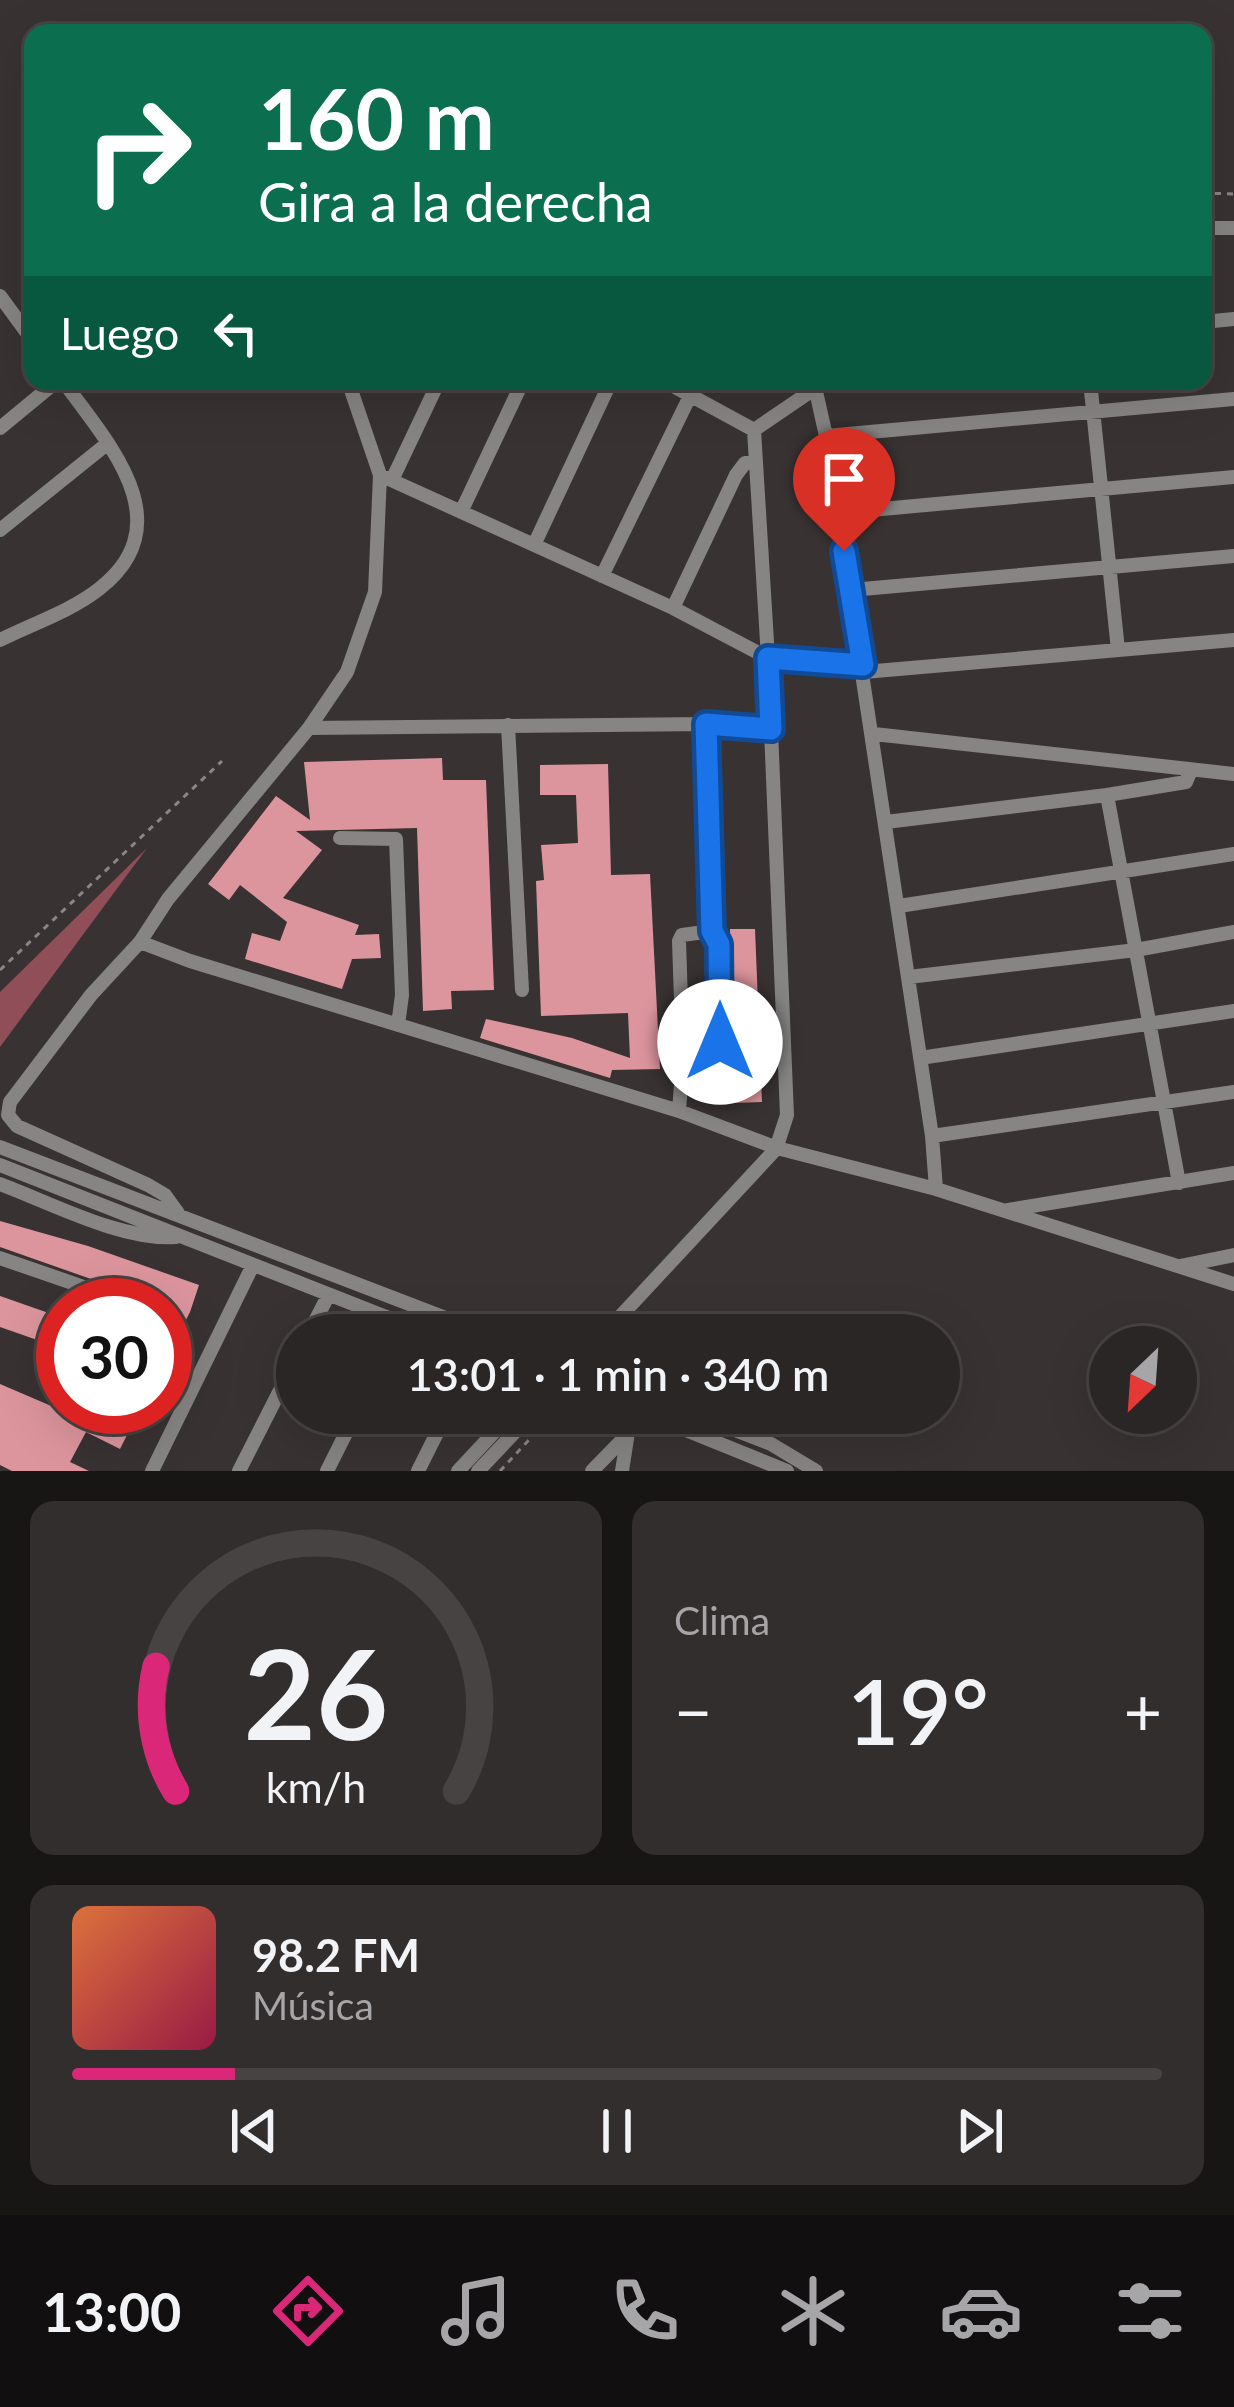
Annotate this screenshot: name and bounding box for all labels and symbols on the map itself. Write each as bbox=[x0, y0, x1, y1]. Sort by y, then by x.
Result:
pin bbox=[793, 428, 895, 551]
position arrow bbox=[657, 979, 783, 1105]
speed limit sign: 30 bbox=[36, 1278, 192, 1434]
north arrow bbox=[1089, 1326, 1197, 1434]

